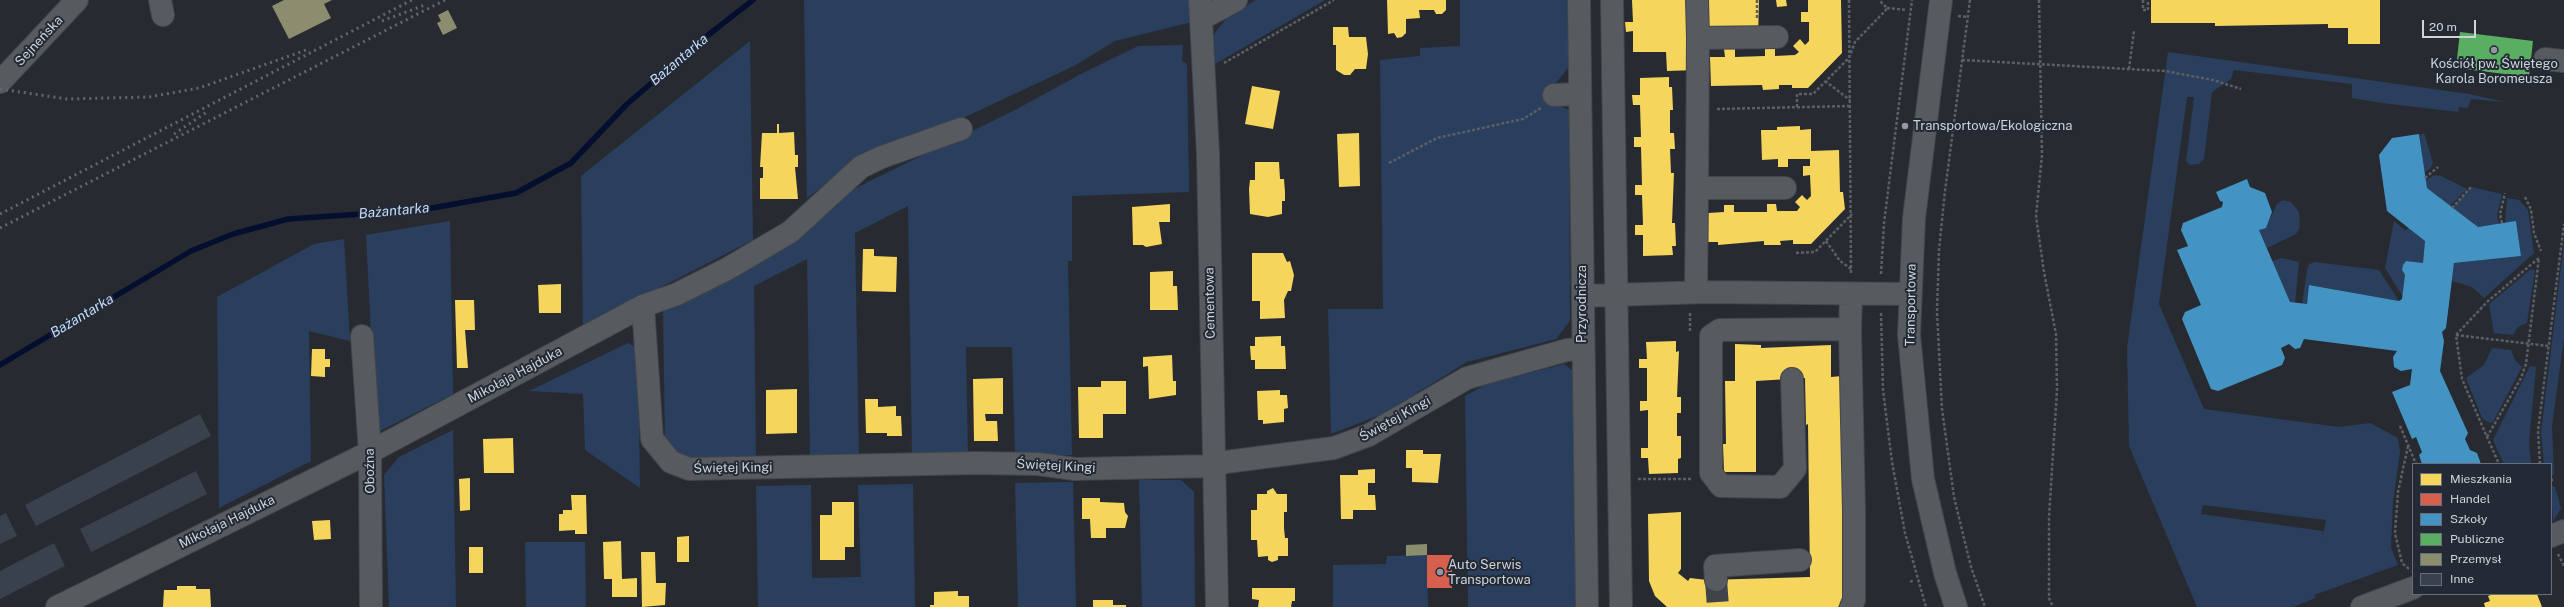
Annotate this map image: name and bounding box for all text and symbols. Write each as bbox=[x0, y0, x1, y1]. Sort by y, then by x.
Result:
scale bar bbox=[2424, 12, 2478, 38]
street label: Sejneńska bbox=[12, 13, 66, 69]
text: 20 m bbox=[2429, 20, 2457, 34]
water label: Bażantarka bbox=[646, 31, 712, 89]
marker: Kościół pw. Świętego Karola Boromeusza bbox=[2489, 45, 2499, 55]
place label: Kościół pw. Świętego Karola Boromeusza bbox=[2430, 56, 2558, 87]
place label: Transportowa/Ekologiczna bbox=[1913, 118, 2072, 134]
marker: Transportowa/Ekologiczna bbox=[1900, 121, 1910, 131]
water label: Bażantarka bbox=[358, 200, 430, 222]
street label: Transportowa bbox=[1902, 264, 1920, 346]
street label: Przyrodnicza bbox=[1574, 265, 1590, 343]
street label: Cementowa bbox=[1202, 267, 1218, 339]
water label: Bażantarka bbox=[47, 291, 117, 341]
street label: Mikołaja Hajduka bbox=[465, 344, 565, 406]
street label: Świętej Kingi bbox=[1357, 393, 1433, 445]
street label: Oboźna bbox=[362, 448, 378, 494]
street label: Świętej Kingi bbox=[1016, 456, 1096, 476]
street label: Świętej Kingi bbox=[693, 460, 773, 476]
legend bbox=[2412, 463, 2552, 595]
text: Mieszkania bbox=[2450, 472, 2512, 486]
street label: Mikołaja Hajduka bbox=[177, 492, 277, 552]
text: Handel bbox=[2450, 492, 2490, 506]
text: Szkoły bbox=[2450, 512, 2487, 526]
text: Publiczne bbox=[2450, 532, 2504, 546]
text: Przemysł bbox=[2450, 552, 2502, 566]
place label: Auto Serwis Transportowa bbox=[1448, 557, 1531, 588]
marker: Auto Serwis Transportowa bbox=[1435, 567, 1445, 577]
text: Inne bbox=[2450, 572, 2474, 586]

